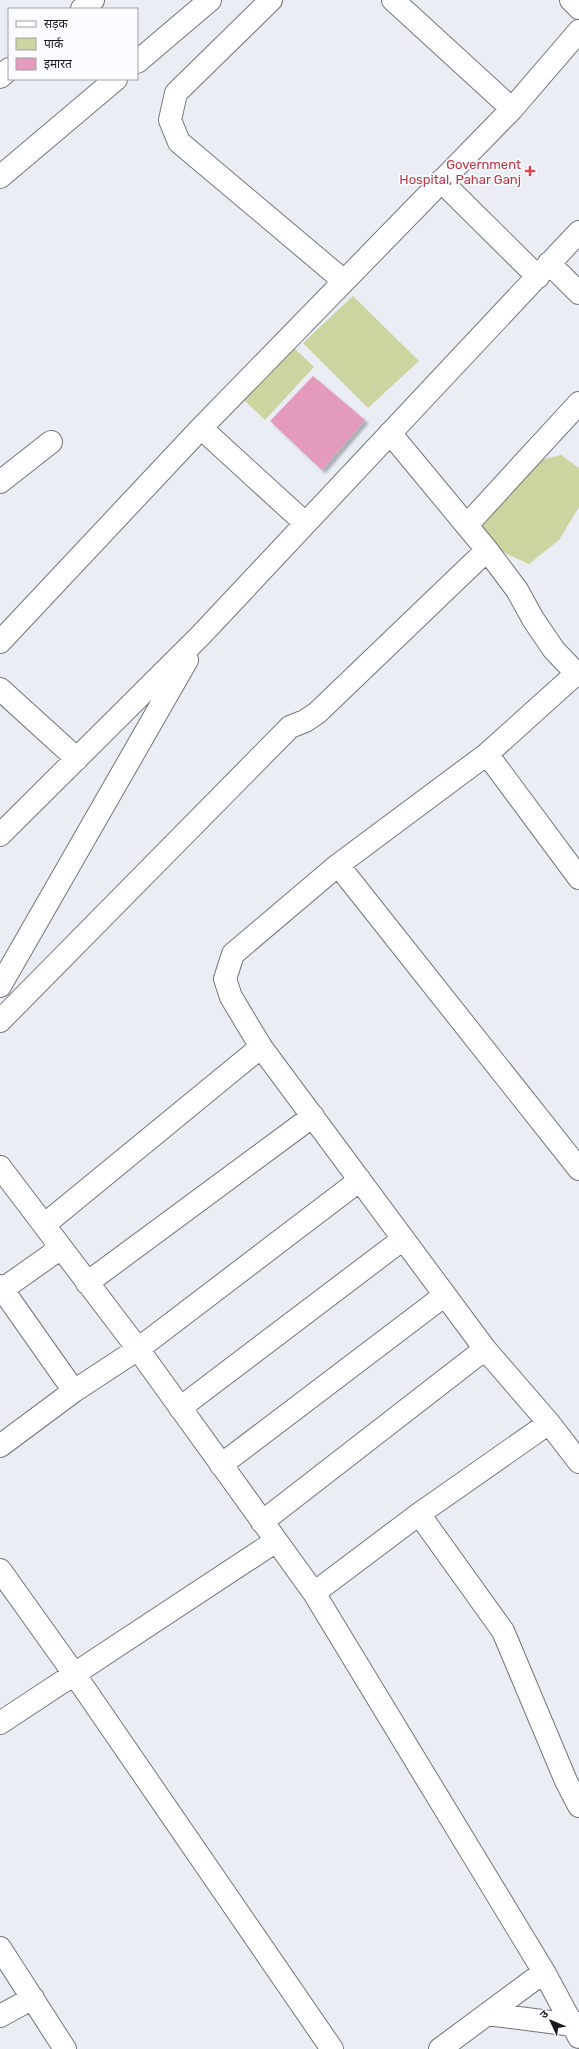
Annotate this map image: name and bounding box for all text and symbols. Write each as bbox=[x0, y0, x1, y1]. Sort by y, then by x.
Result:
legend bbox=[8, 8, 138, 80]
text: सड़क bbox=[44, 17, 69, 31]
text: पार्क bbox=[44, 37, 64, 51]
text: इमारत bbox=[44, 57, 73, 71]
place label: Government Hospital, Pahar Ganj bbox=[399, 157, 521, 187]
marker: Government Hospital, Pahar Ganj bbox=[524, 165, 536, 177]
north arrow bbox=[531, 2001, 571, 2041]
text: उ bbox=[537, 2007, 551, 2021]

